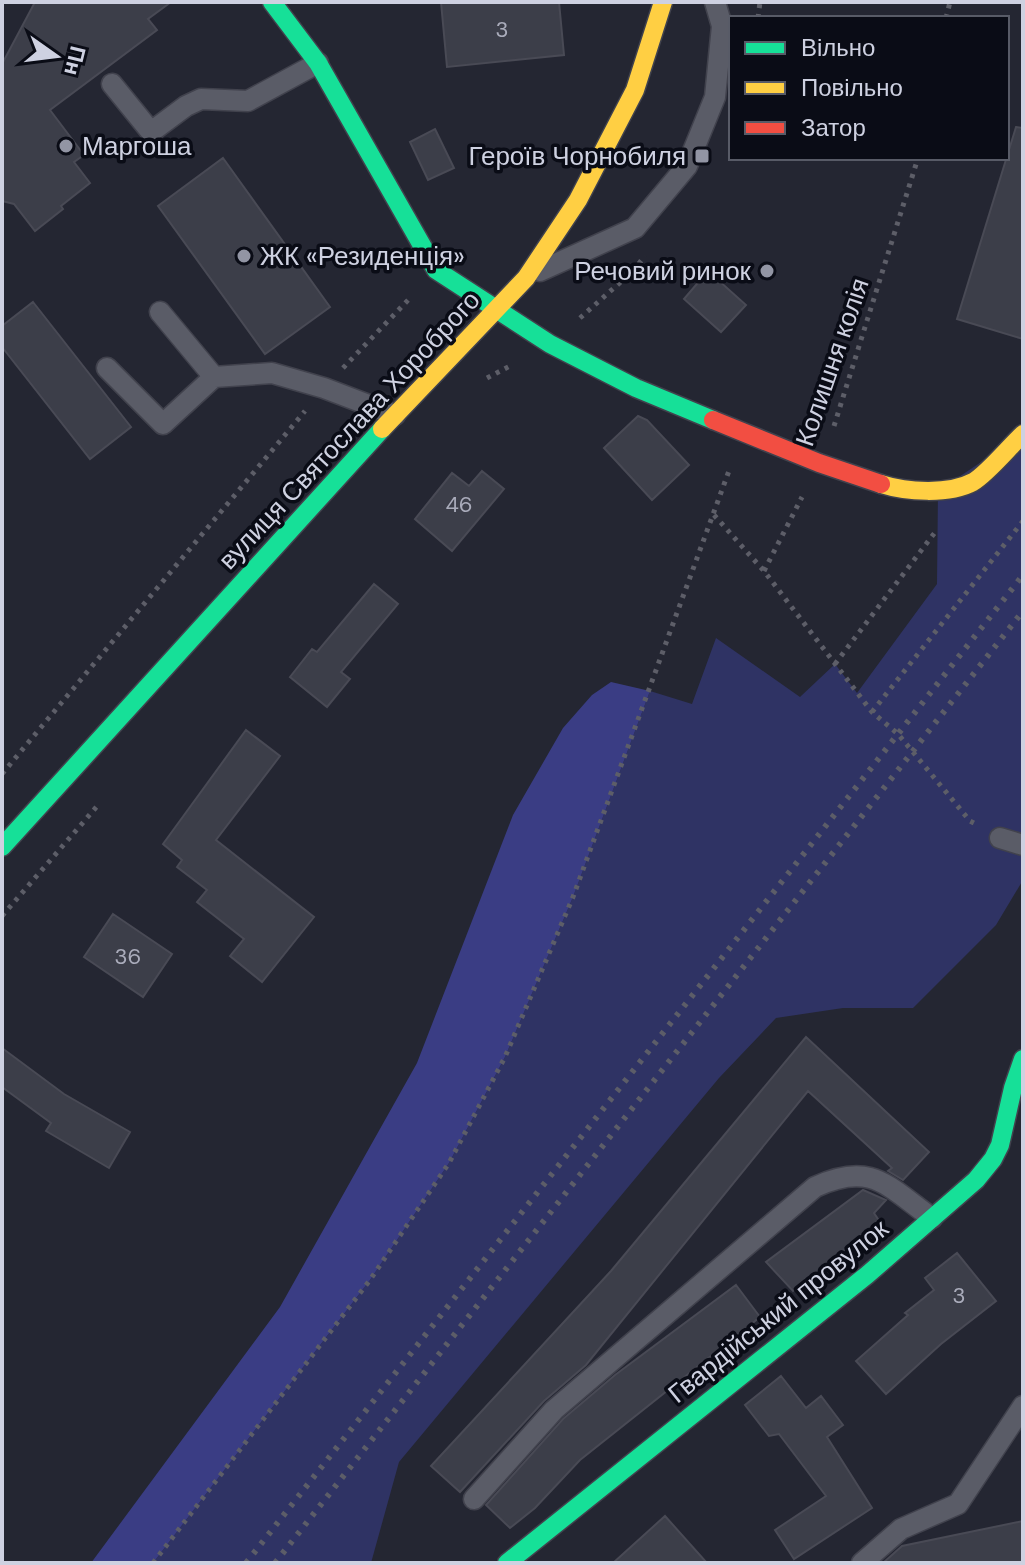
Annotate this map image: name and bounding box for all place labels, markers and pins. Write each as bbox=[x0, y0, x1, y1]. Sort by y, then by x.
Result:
place label: Маргоша bbox=[82, 129, 192, 163]
marker: Маргоша bbox=[57, 137, 75, 155]
place label: Героїв Чорнобиля bbox=[469, 139, 686, 173]
marker: Героїв Чорнобиля bbox=[693, 147, 711, 165]
place label: ЖК «Резиденція» bbox=[260, 239, 465, 273]
marker: ЖК «Резиденція» bbox=[235, 247, 253, 265]
place label: Речовий ринок bbox=[574, 254, 752, 288]
marker: Речовий ринок bbox=[758, 262, 776, 280]

